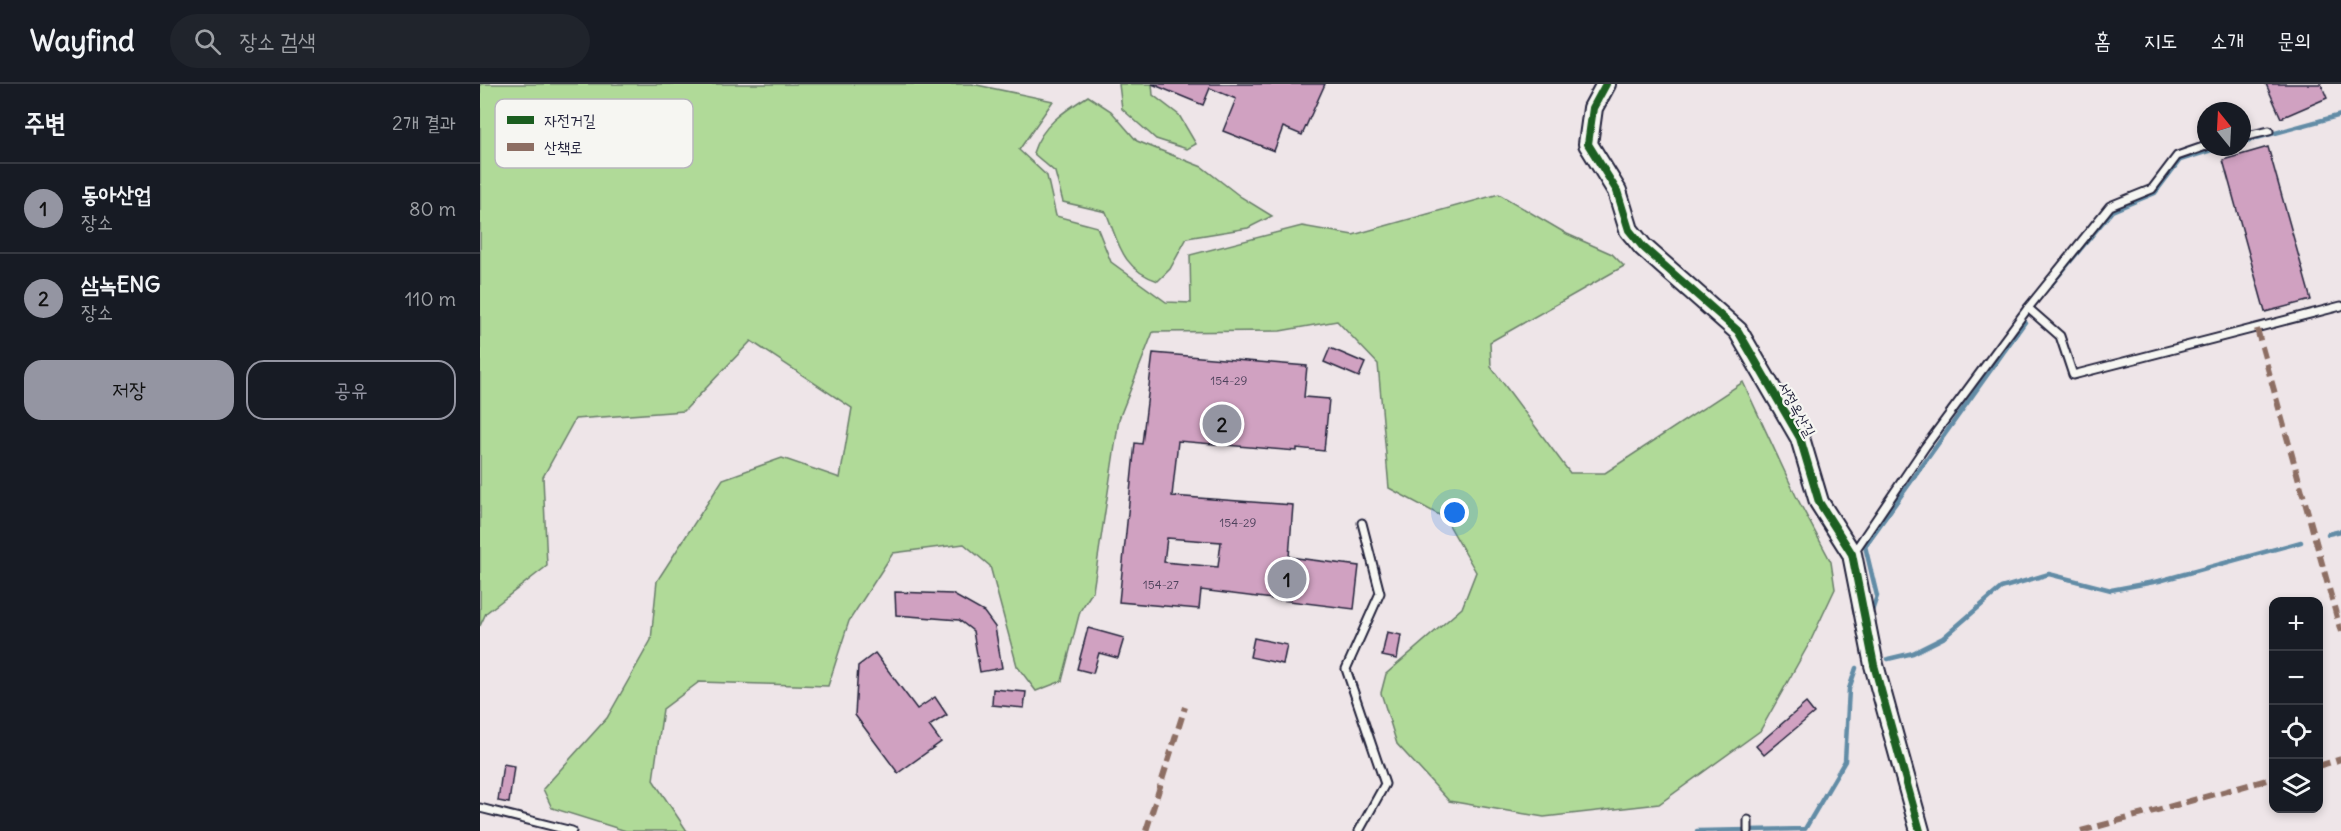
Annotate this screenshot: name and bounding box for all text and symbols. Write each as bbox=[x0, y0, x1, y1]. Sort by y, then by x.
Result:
search box bbox=[170, 14, 590, 68]
text: Wayfind bbox=[30, 23, 134, 59]
icon: search bbox=[191, 25, 224, 58]
text: 장소 검색 bbox=[239, 27, 315, 55]
text: 홈 bbox=[2094, 27, 2111, 54]
text: 지도 bbox=[2144, 27, 2177, 54]
text: 소개 bbox=[2210, 27, 2244, 54]
text: 문의 bbox=[2277, 27, 2311, 54]
legend bbox=[495, 99, 693, 168]
north arrow bbox=[2197, 102, 2251, 156]
text: 주변 bbox=[24, 106, 66, 139]
text: 2개 결과 bbox=[392, 110, 456, 135]
text: 자전거길 bbox=[544, 110, 596, 130]
text: 산책로 bbox=[544, 137, 583, 157]
text: 동아산업 bbox=[81, 180, 152, 208]
text: 1 bbox=[40, 196, 47, 221]
text: 80 m bbox=[409, 196, 456, 221]
text: 장소 bbox=[81, 209, 113, 234]
text: 삼녹ENG bbox=[81, 270, 160, 298]
text: 2 bbox=[38, 286, 49, 311]
text: 110 m bbox=[405, 286, 456, 311]
text: 장소 bbox=[81, 299, 113, 324]
button: 저장 bbox=[24, 360, 234, 420]
button: 공유 bbox=[246, 360, 456, 420]
house number: 154-29 bbox=[1211, 373, 1248, 388]
street label: 서정옥산길 bbox=[1774, 378, 1820, 440]
pin: 2 bbox=[1202, 402, 1242, 446]
your location bbox=[1440, 498, 1469, 527]
house number: 154-29 bbox=[1220, 515, 1257, 530]
pin: 1 bbox=[1268, 556, 1306, 602]
house number: 154-27 bbox=[1143, 577, 1179, 592]
map controls bbox=[2269, 597, 2323, 813]
button: + bbox=[2269, 597, 2323, 651]
button: − bbox=[2269, 651, 2323, 705]
button: locate bbox=[2269, 705, 2323, 759]
button: layers bbox=[2269, 759, 2323, 813]

